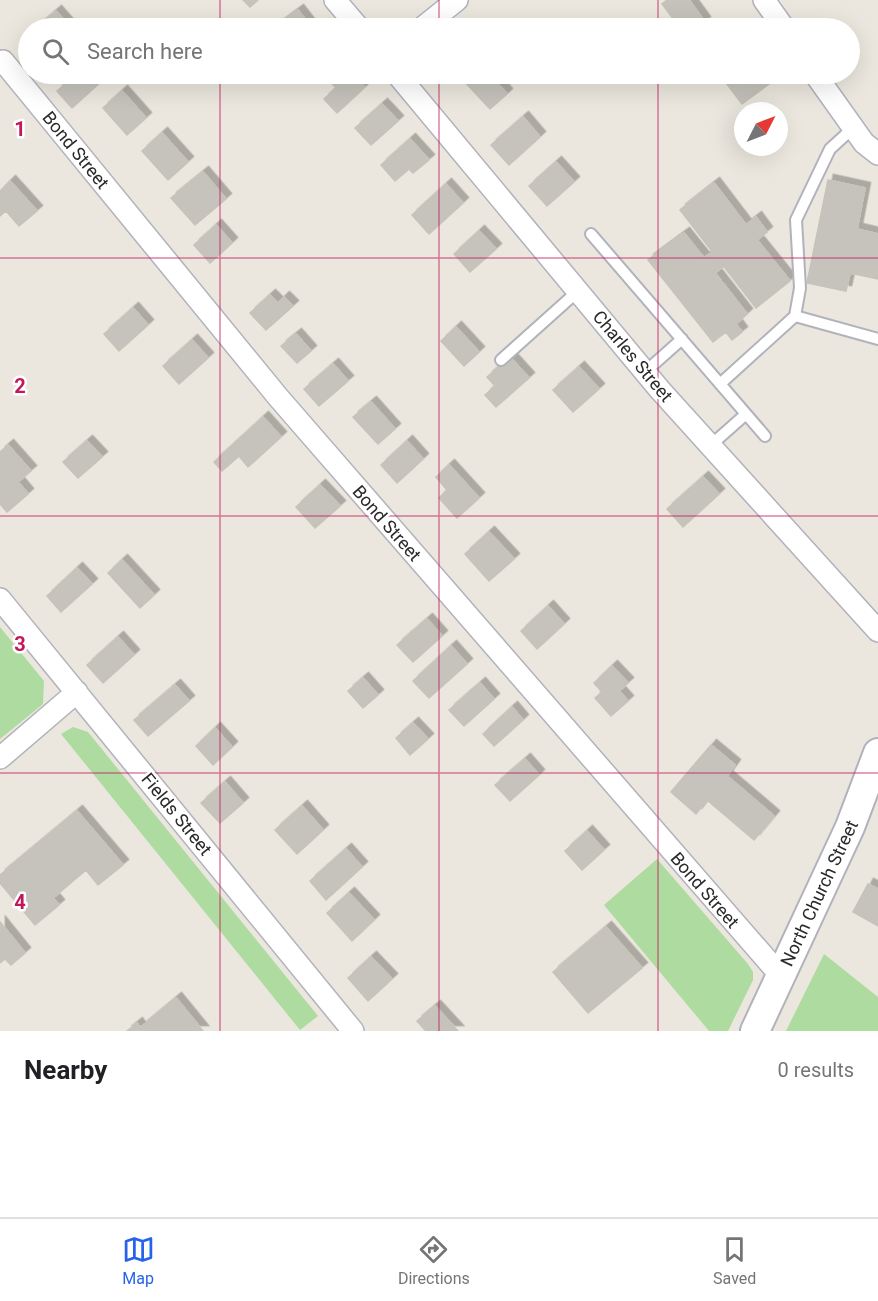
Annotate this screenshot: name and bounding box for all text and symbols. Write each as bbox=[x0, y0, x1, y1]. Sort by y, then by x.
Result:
search box bbox=[18, 18, 860, 84]
icon: search bbox=[39, 35, 72, 68]
text: Search here bbox=[87, 39, 203, 64]
north arrow bbox=[734, 102, 788, 156]
street label: Bond Street bbox=[38, 107, 114, 193]
text: 1 bbox=[14, 117, 26, 141]
street label: Charles Street bbox=[589, 306, 677, 406]
text: 2 bbox=[14, 374, 26, 398]
street label: Bond Street bbox=[348, 481, 426, 565]
text: 3 bbox=[14, 632, 26, 656]
street label: Fields Street bbox=[137, 769, 217, 859]
street label: North Church Street bbox=[776, 817, 862, 969]
street label: Bond Street bbox=[666, 848, 744, 932]
text: 4 bbox=[14, 890, 26, 914]
text: Nearby bbox=[24, 1055, 107, 1085]
text: 0 results bbox=[778, 1058, 854, 1082]
tab: Map bbox=[122, 1233, 155, 1288]
tab: Directions bbox=[398, 1233, 470, 1288]
tab: Saved bbox=[713, 1233, 756, 1288]

